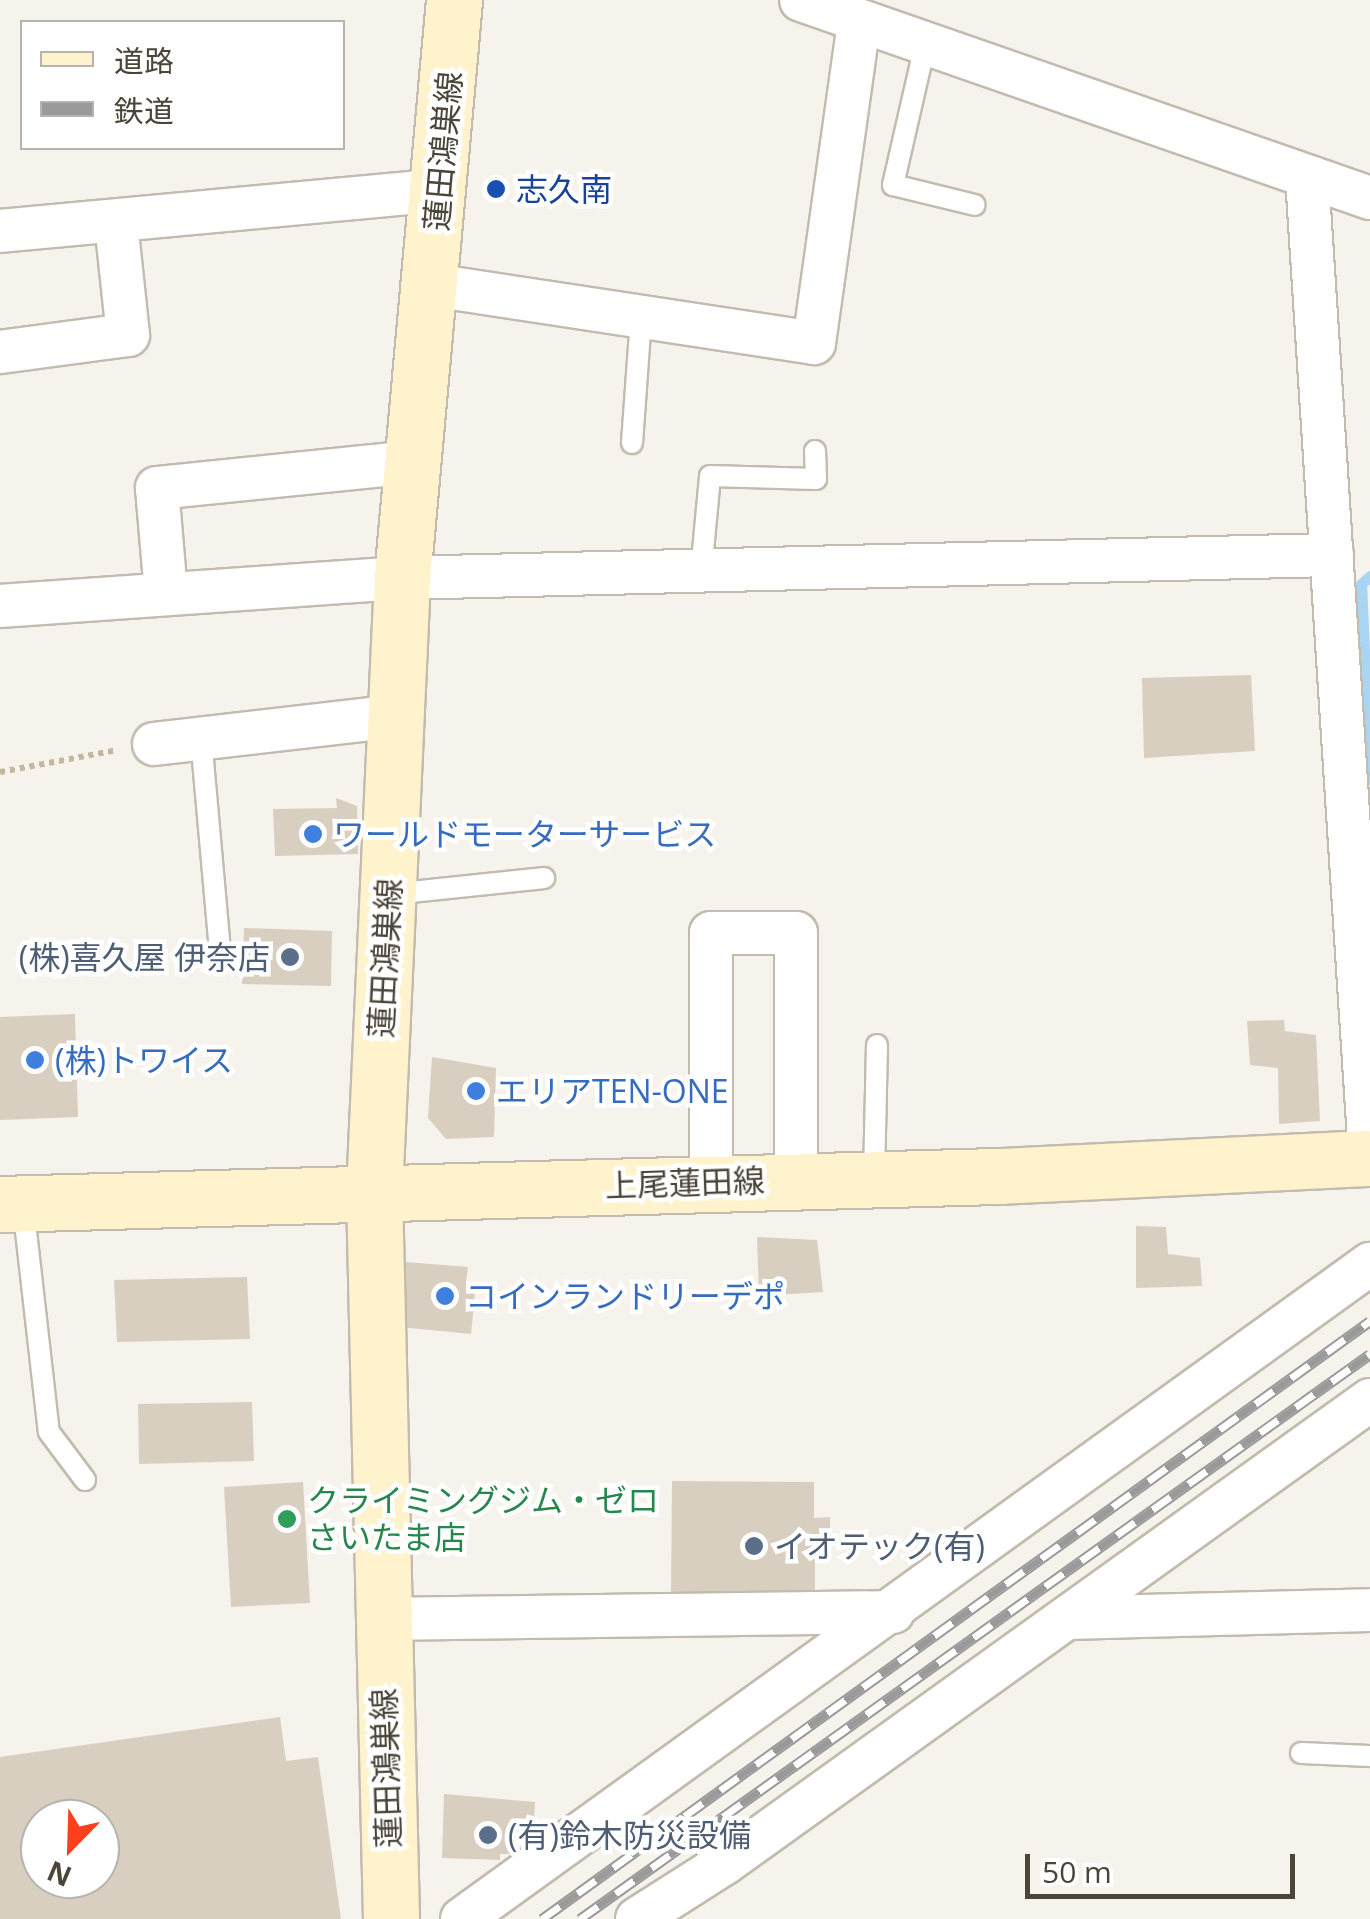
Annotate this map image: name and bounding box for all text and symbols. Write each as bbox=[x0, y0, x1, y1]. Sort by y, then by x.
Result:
legend bbox=[20, 20, 345, 150]
text: 道路 bbox=[114, 40, 174, 81]
street label: 蓮田鴻巣線 bbox=[417, 70, 469, 232]
text: 鉄道 bbox=[114, 90, 174, 131]
place label: 志久南 bbox=[516, 170, 612, 208]
marker: 志久南 bbox=[485, 178, 507, 200]
place label: ワールドモーターサービス bbox=[333, 815, 717, 853]
marker: ワールドモーターサービス bbox=[302, 823, 324, 845]
street label: 蓮田鴻巣線 bbox=[362, 877, 408, 1039]
place label: (株)喜久屋 伊奈店 bbox=[19, 938, 270, 976]
marker: (株)喜久屋 伊奈店 bbox=[279, 946, 301, 968]
place label: (株)トワイス bbox=[55, 1041, 234, 1079]
marker: (株)トワイス bbox=[24, 1049, 46, 1071]
place label: エリアTEN-ONE bbox=[496, 1072, 729, 1110]
marker: エリアTEN-ONE bbox=[465, 1080, 487, 1102]
street label: 上尾蓮田線 bbox=[604, 1161, 766, 1205]
place label: コインランドリーデポ bbox=[465, 1277, 785, 1315]
marker: コインランドリーデポ bbox=[434, 1285, 456, 1307]
place label: クライミングジム・ゼロ さいたま店 bbox=[307, 1482, 659, 1557]
marker: クライミングジム・ゼロ さいたま店 bbox=[276, 1508, 298, 1530]
place label: イオテック(有) bbox=[774, 1527, 985, 1565]
marker: イオテック(有) bbox=[743, 1535, 765, 1557]
street label: 蓮田鴻巣線 bbox=[364, 1687, 408, 1849]
north arrow bbox=[20, 1799, 120, 1899]
place label: (有)鈴木防災設備 bbox=[508, 1816, 751, 1854]
marker: (有)鈴木防災設備 bbox=[477, 1824, 499, 1846]
scale bar bbox=[1030, 1834, 1300, 1896]
text: 50 m bbox=[1042, 1851, 1112, 1892]
text: N bbox=[41, 1853, 77, 1897]

